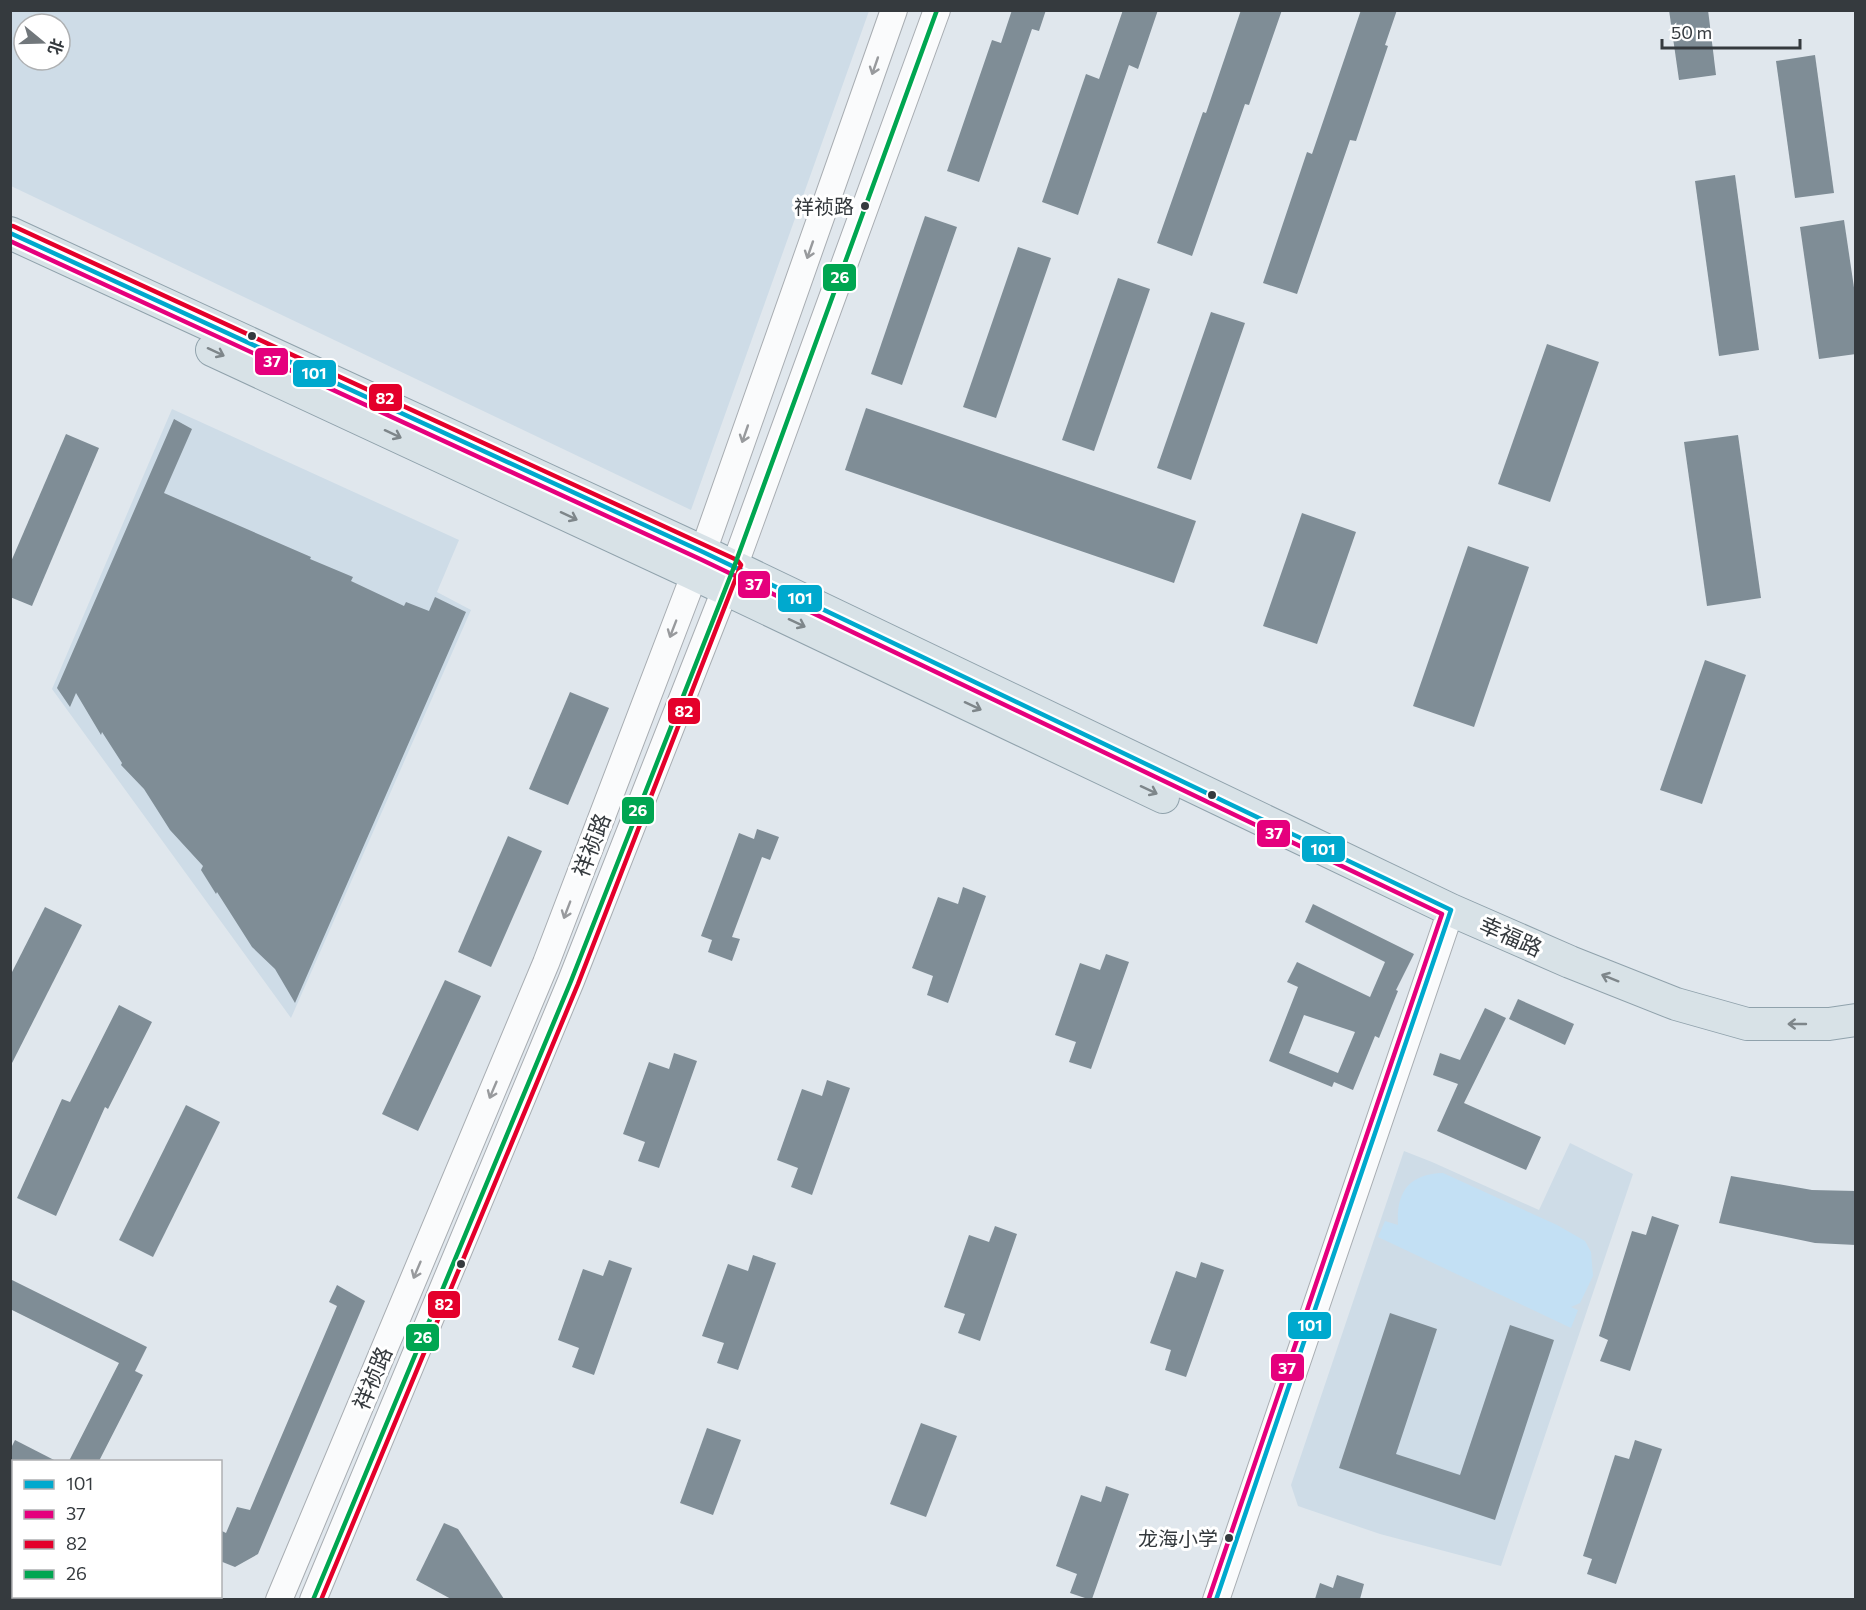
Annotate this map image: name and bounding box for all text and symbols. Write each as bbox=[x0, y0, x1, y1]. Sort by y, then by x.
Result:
north arrow bbox=[12, 12, 72, 72]
scale bar bbox=[1662, 12, 1800, 50]
text: 50 m bbox=[1671, 21, 1712, 43]
text: 北 bbox=[45, 36, 68, 58]
one-way arrow bbox=[868, 56, 879, 75]
place label: 祥祯路 bbox=[794, 194, 854, 218]
marker: 祥祯路 bbox=[859, 200, 871, 212]
one-way arrow bbox=[803, 240, 814, 259]
line badge: 26 bbox=[822, 263, 857, 292]
text: 26 bbox=[831, 267, 850, 286]
unlabelled marker bbox=[246, 330, 258, 342]
one-way arrow bbox=[206, 346, 224, 358]
line badge: 37 bbox=[254, 347, 289, 376]
text: 37 bbox=[263, 351, 281, 370]
line badge: 101 bbox=[292, 359, 337, 388]
text: 101 bbox=[301, 363, 327, 382]
line badge: 82 bbox=[368, 383, 403, 412]
text: 82 bbox=[376, 388, 394, 407]
one-way arrow bbox=[739, 424, 750, 442]
one-way arrow bbox=[383, 429, 401, 440]
one-way arrow bbox=[560, 511, 578, 523]
line badge: 37 bbox=[737, 570, 771, 599]
text: 37 bbox=[745, 574, 763, 593]
line badge: 101 bbox=[777, 584, 823, 613]
text: 101 bbox=[787, 588, 813, 607]
one-way arrow bbox=[787, 617, 805, 629]
one-way arrow bbox=[667, 619, 678, 638]
line badge: 82 bbox=[667, 697, 701, 725]
text: 82 bbox=[675, 701, 693, 720]
one-way arrow bbox=[964, 701, 982, 713]
one-way arrow bbox=[1140, 784, 1158, 796]
unlabelled marker bbox=[1206, 789, 1218, 801]
line badge: 26 bbox=[621, 796, 655, 825]
text: 26 bbox=[629, 800, 648, 819]
street label: 祥祯路 bbox=[567, 809, 615, 881]
line badge: 37 bbox=[1256, 819, 1291, 848]
text: 37 bbox=[1265, 823, 1283, 842]
line badge: 101 bbox=[1301, 835, 1346, 863]
text: 101 bbox=[1310, 839, 1336, 858]
one-way arrow bbox=[560, 900, 571, 918]
street label: 幸福路 bbox=[1475, 910, 1547, 962]
one-way arrow bbox=[1601, 972, 1620, 983]
one-way arrow bbox=[1788, 1018, 1808, 1030]
one-way arrow bbox=[487, 1080, 498, 1099]
unlabelled marker bbox=[455, 1258, 467, 1270]
one-way arrow bbox=[411, 1260, 422, 1279]
line badge: 82 bbox=[427, 1290, 461, 1319]
text: 82 bbox=[435, 1294, 453, 1313]
line badge: 101 bbox=[1287, 1311, 1332, 1340]
text: 101 bbox=[1297, 1315, 1323, 1334]
line badge: 26 bbox=[405, 1323, 440, 1352]
text: 26 bbox=[414, 1327, 433, 1346]
street label: 祥祯路 bbox=[347, 1342, 397, 1414]
line badge: 37 bbox=[1270, 1353, 1305, 1382]
text: 37 bbox=[1278, 1358, 1296, 1377]
legend bbox=[12, 1460, 222, 1598]
text: 101 bbox=[66, 1472, 93, 1494]
text: 37 bbox=[66, 1502, 86, 1524]
place label: 龙海小学 bbox=[1138, 1526, 1218, 1550]
text: 82 bbox=[66, 1532, 87, 1554]
marker: 龙海小学 bbox=[1223, 1532, 1235, 1544]
text: 26 bbox=[66, 1562, 87, 1584]

